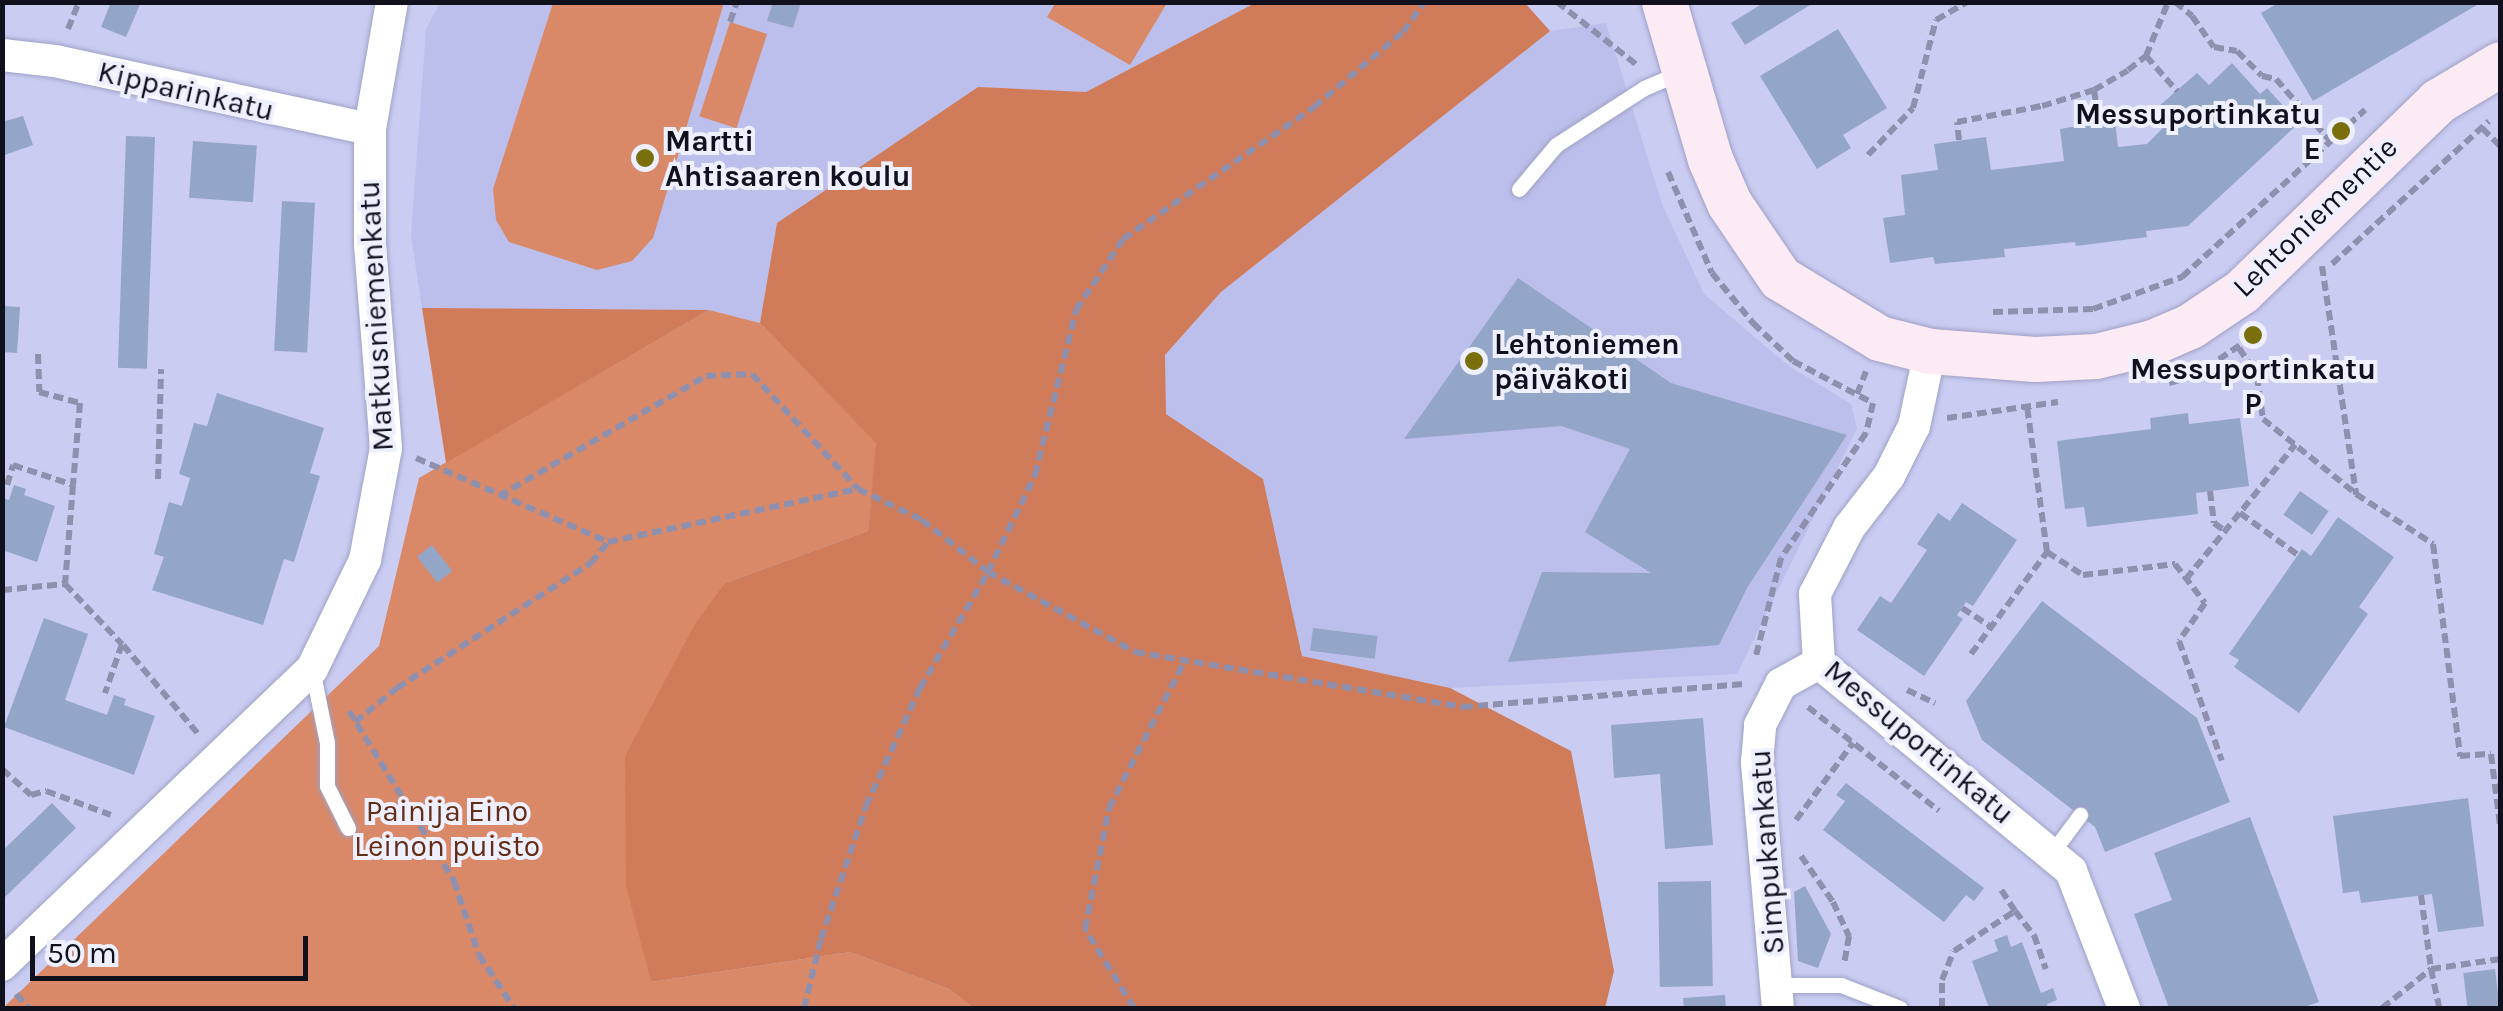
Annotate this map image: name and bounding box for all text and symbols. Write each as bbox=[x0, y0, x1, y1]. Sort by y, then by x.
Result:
street label: Kipparinkatu bbox=[94, 53, 278, 129]
place label: Messuportinkatu E bbox=[2075, 96, 2321, 166]
marker: Messuportinkatu E bbox=[2330, 120, 2352, 142]
place label: Martti Ahtisaaren koulu bbox=[665, 123, 910, 194]
street label: Lehtoniementie bbox=[2225, 129, 2405, 305]
marker: Martti Ahtisaaren koulu bbox=[634, 147, 656, 169]
street label: Matkusniemenkatu bbox=[351, 180, 401, 452]
marker: Messuportinkatu P bbox=[2242, 324, 2264, 346]
place label: Lehtoniemen päiväkoti bbox=[1494, 326, 1680, 396]
marker: Lehtoniemen päiväkoti bbox=[1463, 350, 1485, 372]
place label: Messuportinkatu P bbox=[2130, 351, 2376, 422]
street label: Messuportinkatu bbox=[1817, 652, 2021, 832]
street label: Simpukankatu bbox=[1742, 748, 1792, 956]
park label: Painija Eino Leinon puisto bbox=[354, 793, 540, 864]
scale bar bbox=[35, 916, 312, 978]
text: 50 m bbox=[47, 935, 117, 971]

